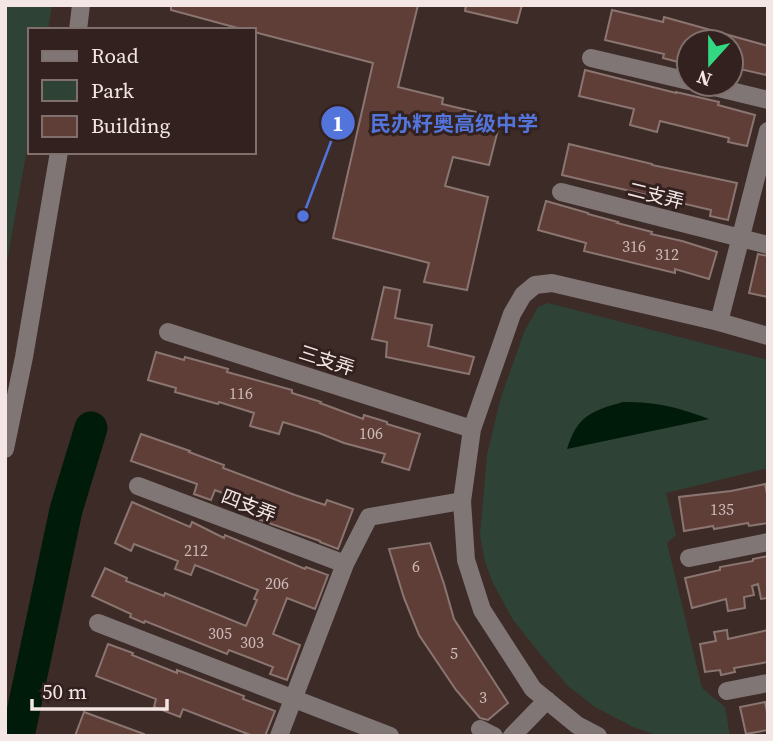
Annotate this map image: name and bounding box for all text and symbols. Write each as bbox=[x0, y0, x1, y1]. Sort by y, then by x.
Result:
legend bbox=[28, 28, 256, 154]
north arrow bbox=[675, 28, 745, 98]
text: Road bbox=[91, 41, 139, 70]
text: N bbox=[693, 64, 715, 93]
text: Park bbox=[91, 76, 135, 105]
callout: 民办籽奥高级中学 bbox=[321, 102, 552, 144]
text: 1 bbox=[332, 109, 344, 138]
text: 民办籽奥高级中学 bbox=[370, 109, 538, 138]
text: Building bbox=[91, 111, 170, 140]
street label: 二支弄 bbox=[625, 175, 687, 215]
house number: 316 bbox=[622, 235, 646, 257]
house number: 312 bbox=[655, 243, 679, 265]
street label: 三支弄 bbox=[296, 339, 358, 381]
house number: 116 bbox=[229, 382, 253, 404]
house number: 106 bbox=[359, 422, 383, 444]
street label: 四支弄 bbox=[218, 483, 280, 527]
house number: 135 bbox=[710, 498, 734, 520]
house number: 212 bbox=[184, 539, 208, 561]
house number: 6 bbox=[412, 555, 420, 577]
house number: 206 bbox=[265, 572, 289, 594]
house number: 305 bbox=[208, 622, 232, 644]
house number: 303 bbox=[240, 631, 264, 653]
house number: 5 bbox=[450, 642, 458, 664]
scale bar bbox=[32, 668, 166, 712]
text: 50 m bbox=[42, 677, 87, 706]
house number: 3 bbox=[479, 686, 487, 708]

